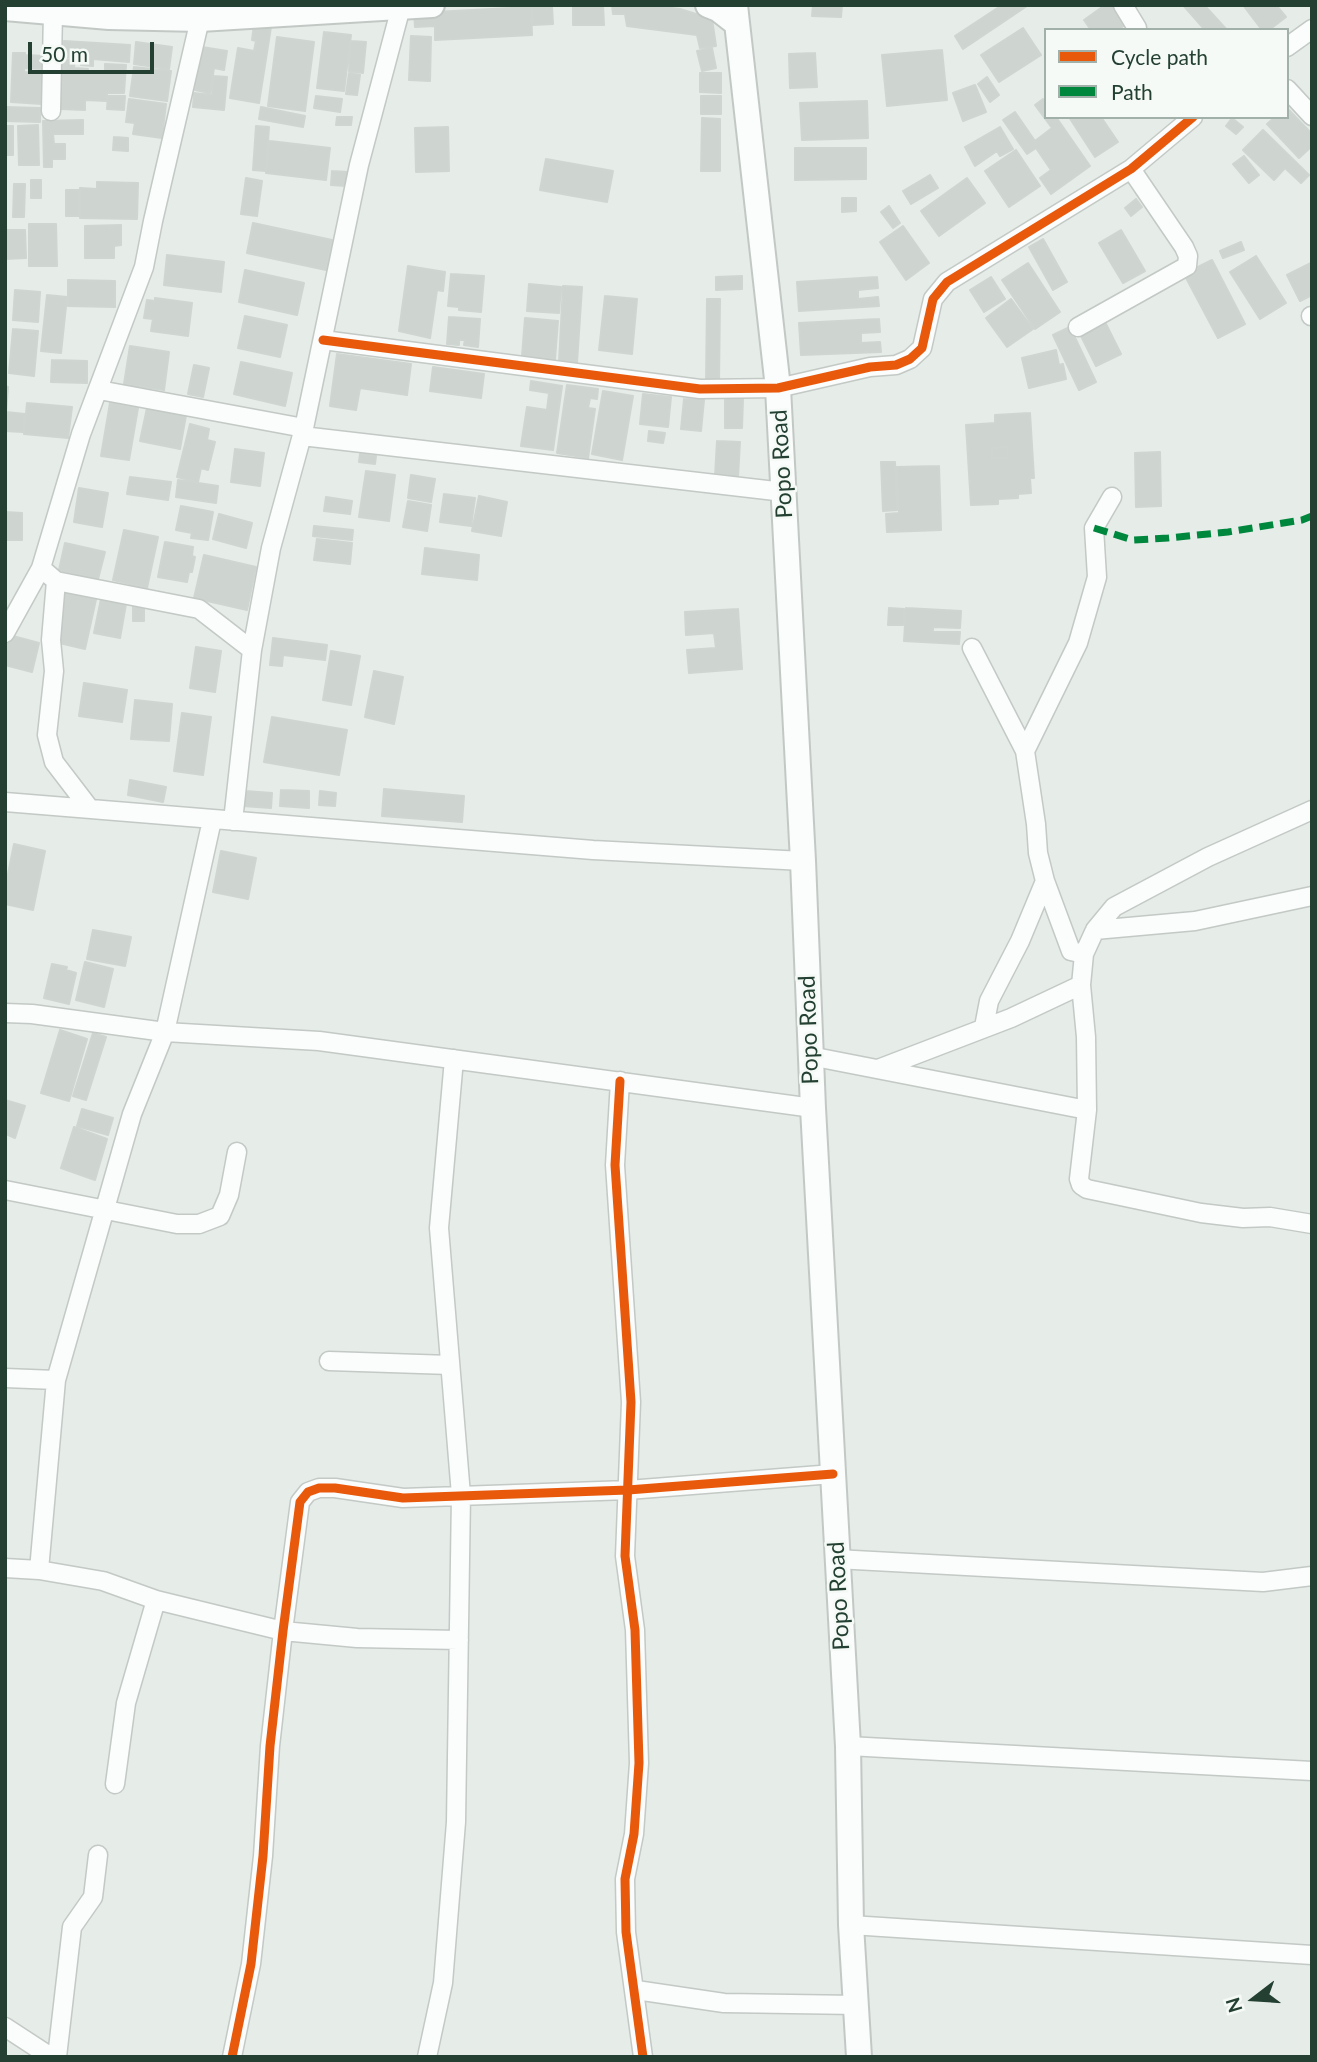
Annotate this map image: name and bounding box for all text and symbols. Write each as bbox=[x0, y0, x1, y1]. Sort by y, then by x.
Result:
scale bar bbox=[32, 28, 158, 72]
legend bbox=[1044, 28, 1289, 119]
text: 50 m bbox=[41, 41, 88, 66]
text: Cycle path bbox=[1111, 44, 1208, 69]
text: Path bbox=[1111, 79, 1153, 104]
street label: Popo Road bbox=[765, 409, 799, 519]
street label: Popo Road bbox=[793, 975, 825, 1085]
street label: Popo Road bbox=[822, 1541, 856, 1651]
north arrow bbox=[1219, 1964, 1289, 2034]
text: N bbox=[1220, 1995, 1247, 2016]

